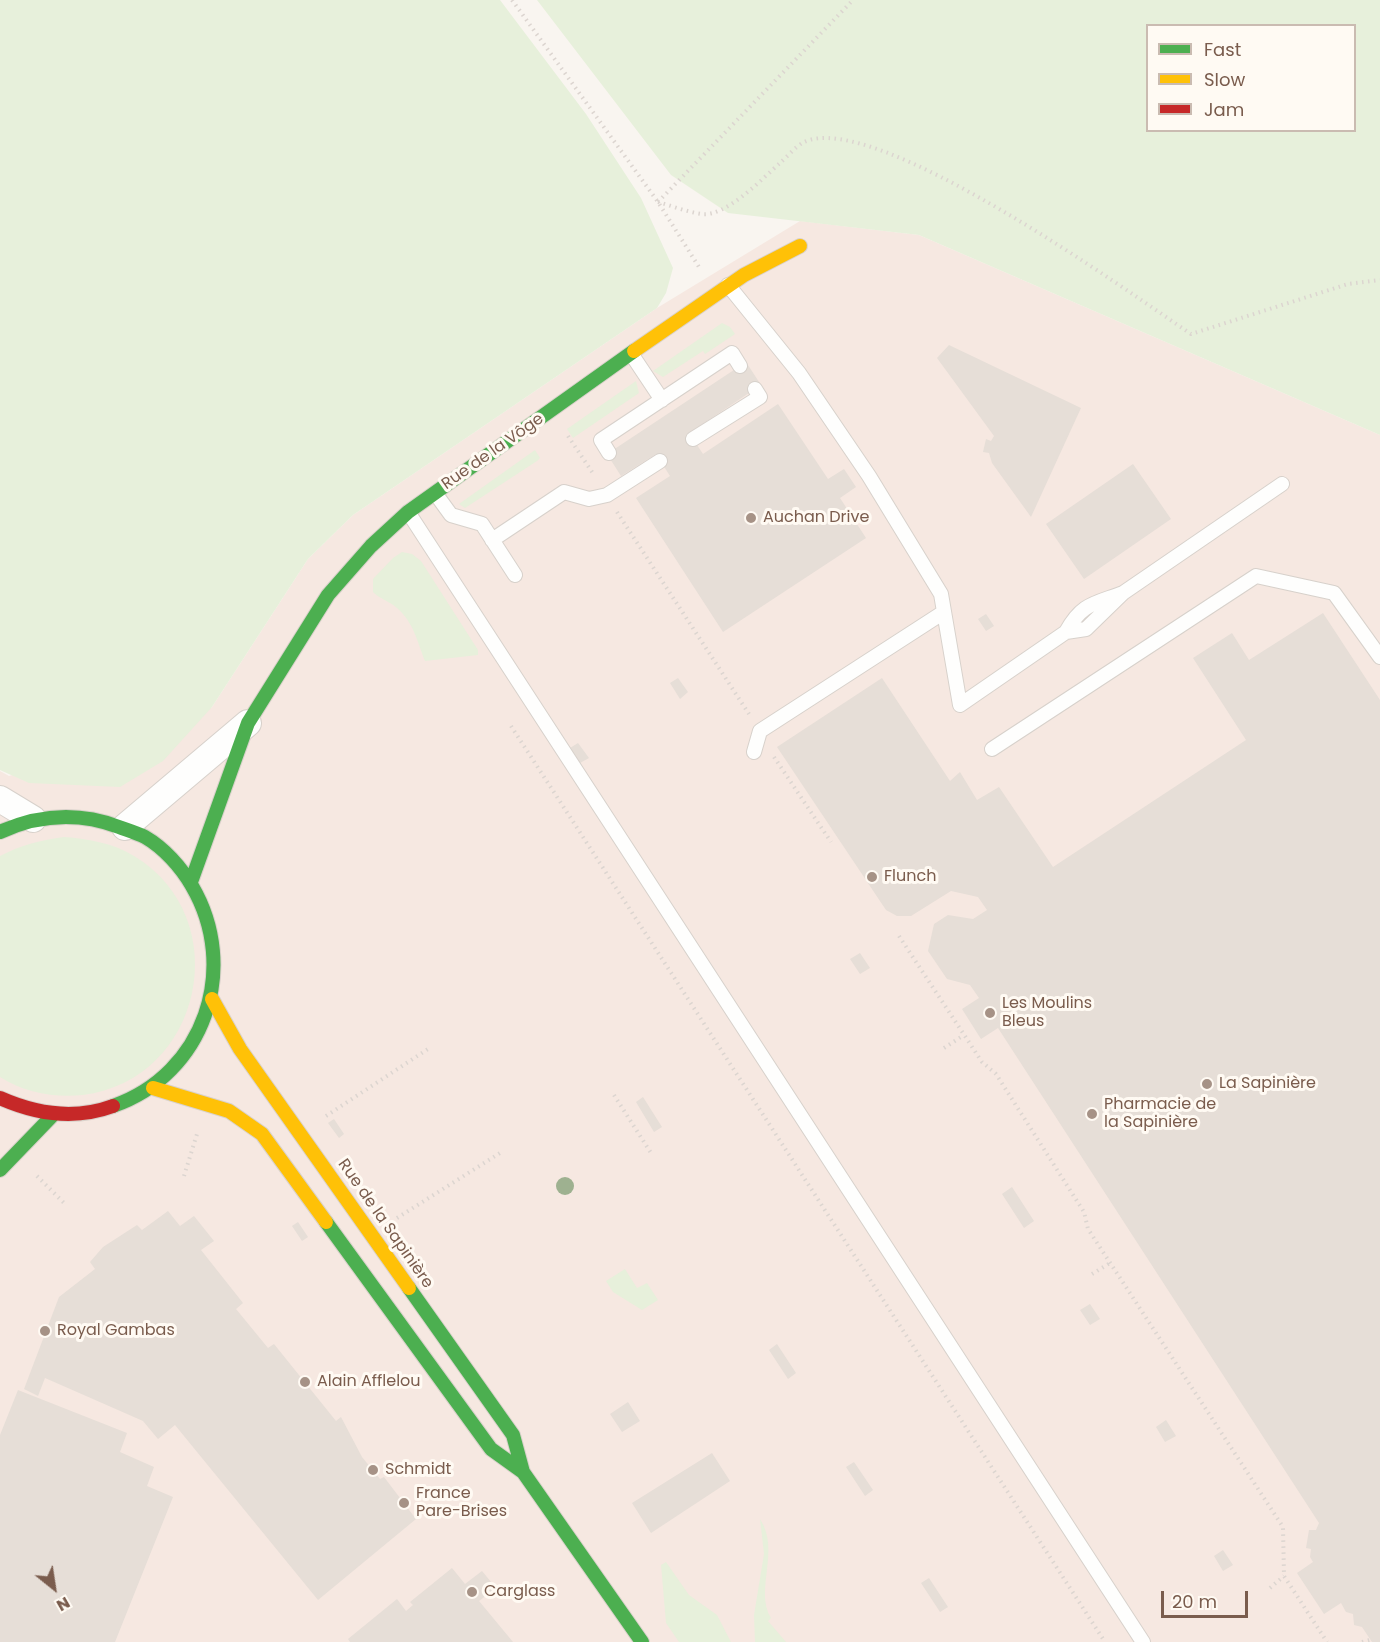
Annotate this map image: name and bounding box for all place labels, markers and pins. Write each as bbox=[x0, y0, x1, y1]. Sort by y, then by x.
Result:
place label: Auchan Drive bbox=[763, 508, 869, 528]
marker: Auchan Drive bbox=[744, 511, 758, 525]
place label: Flunch bbox=[884, 867, 936, 887]
marker: Flunch bbox=[865, 870, 879, 884]
place label: Les Moulins Bleus bbox=[1002, 994, 1092, 1032]
marker: Les Moulins Bleus bbox=[983, 1006, 997, 1020]
place label: La Sapinière bbox=[1219, 1074, 1316, 1094]
marker: La Sapinière bbox=[1200, 1077, 1214, 1091]
place label: Pharmacie de la Sapinière bbox=[1104, 1095, 1216, 1133]
marker: Pharmacie de la Sapinière bbox=[1085, 1107, 1099, 1121]
place label: Royal Gambas bbox=[57, 1321, 175, 1341]
marker: Royal Gambas bbox=[38, 1324, 52, 1338]
place label: Alain Afflelou bbox=[317, 1372, 421, 1392]
marker: Alain Afflelou bbox=[298, 1375, 312, 1389]
place label: Schmidt bbox=[385, 1460, 451, 1480]
marker: Schmidt bbox=[366, 1463, 380, 1477]
place label: France Pare-Brises bbox=[416, 1484, 507, 1522]
marker: France Pare-Brises bbox=[397, 1496, 411, 1510]
place label: Carglass bbox=[484, 1582, 555, 1602]
marker: Carglass bbox=[465, 1585, 479, 1599]

